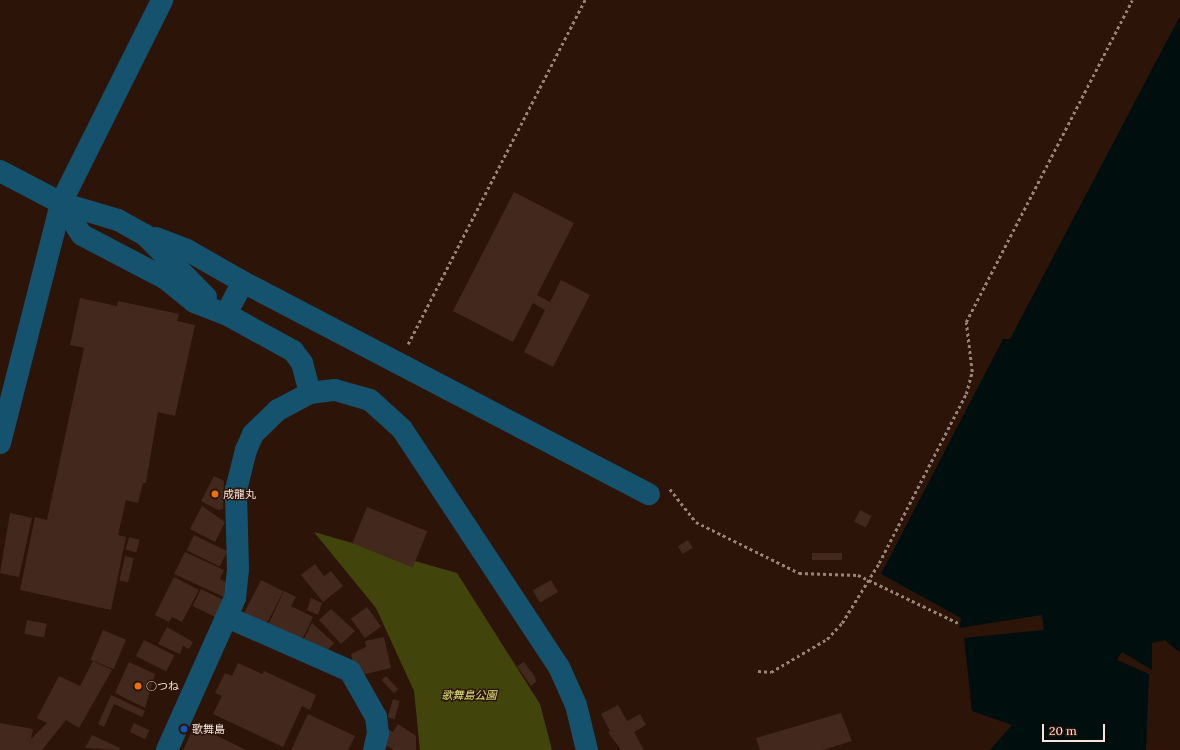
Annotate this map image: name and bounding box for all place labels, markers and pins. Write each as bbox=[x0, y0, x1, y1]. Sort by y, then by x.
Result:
place label: 成龍丸 bbox=[223, 487, 256, 501]
marker: 成龍丸 bbox=[210, 489, 220, 499]
place label: ○つね bbox=[146, 679, 179, 693]
marker: ○つね bbox=[133, 681, 143, 691]
place label: 歌舞島 bbox=[192, 722, 225, 736]
marker: 歌舞島 bbox=[179, 724, 189, 734]

